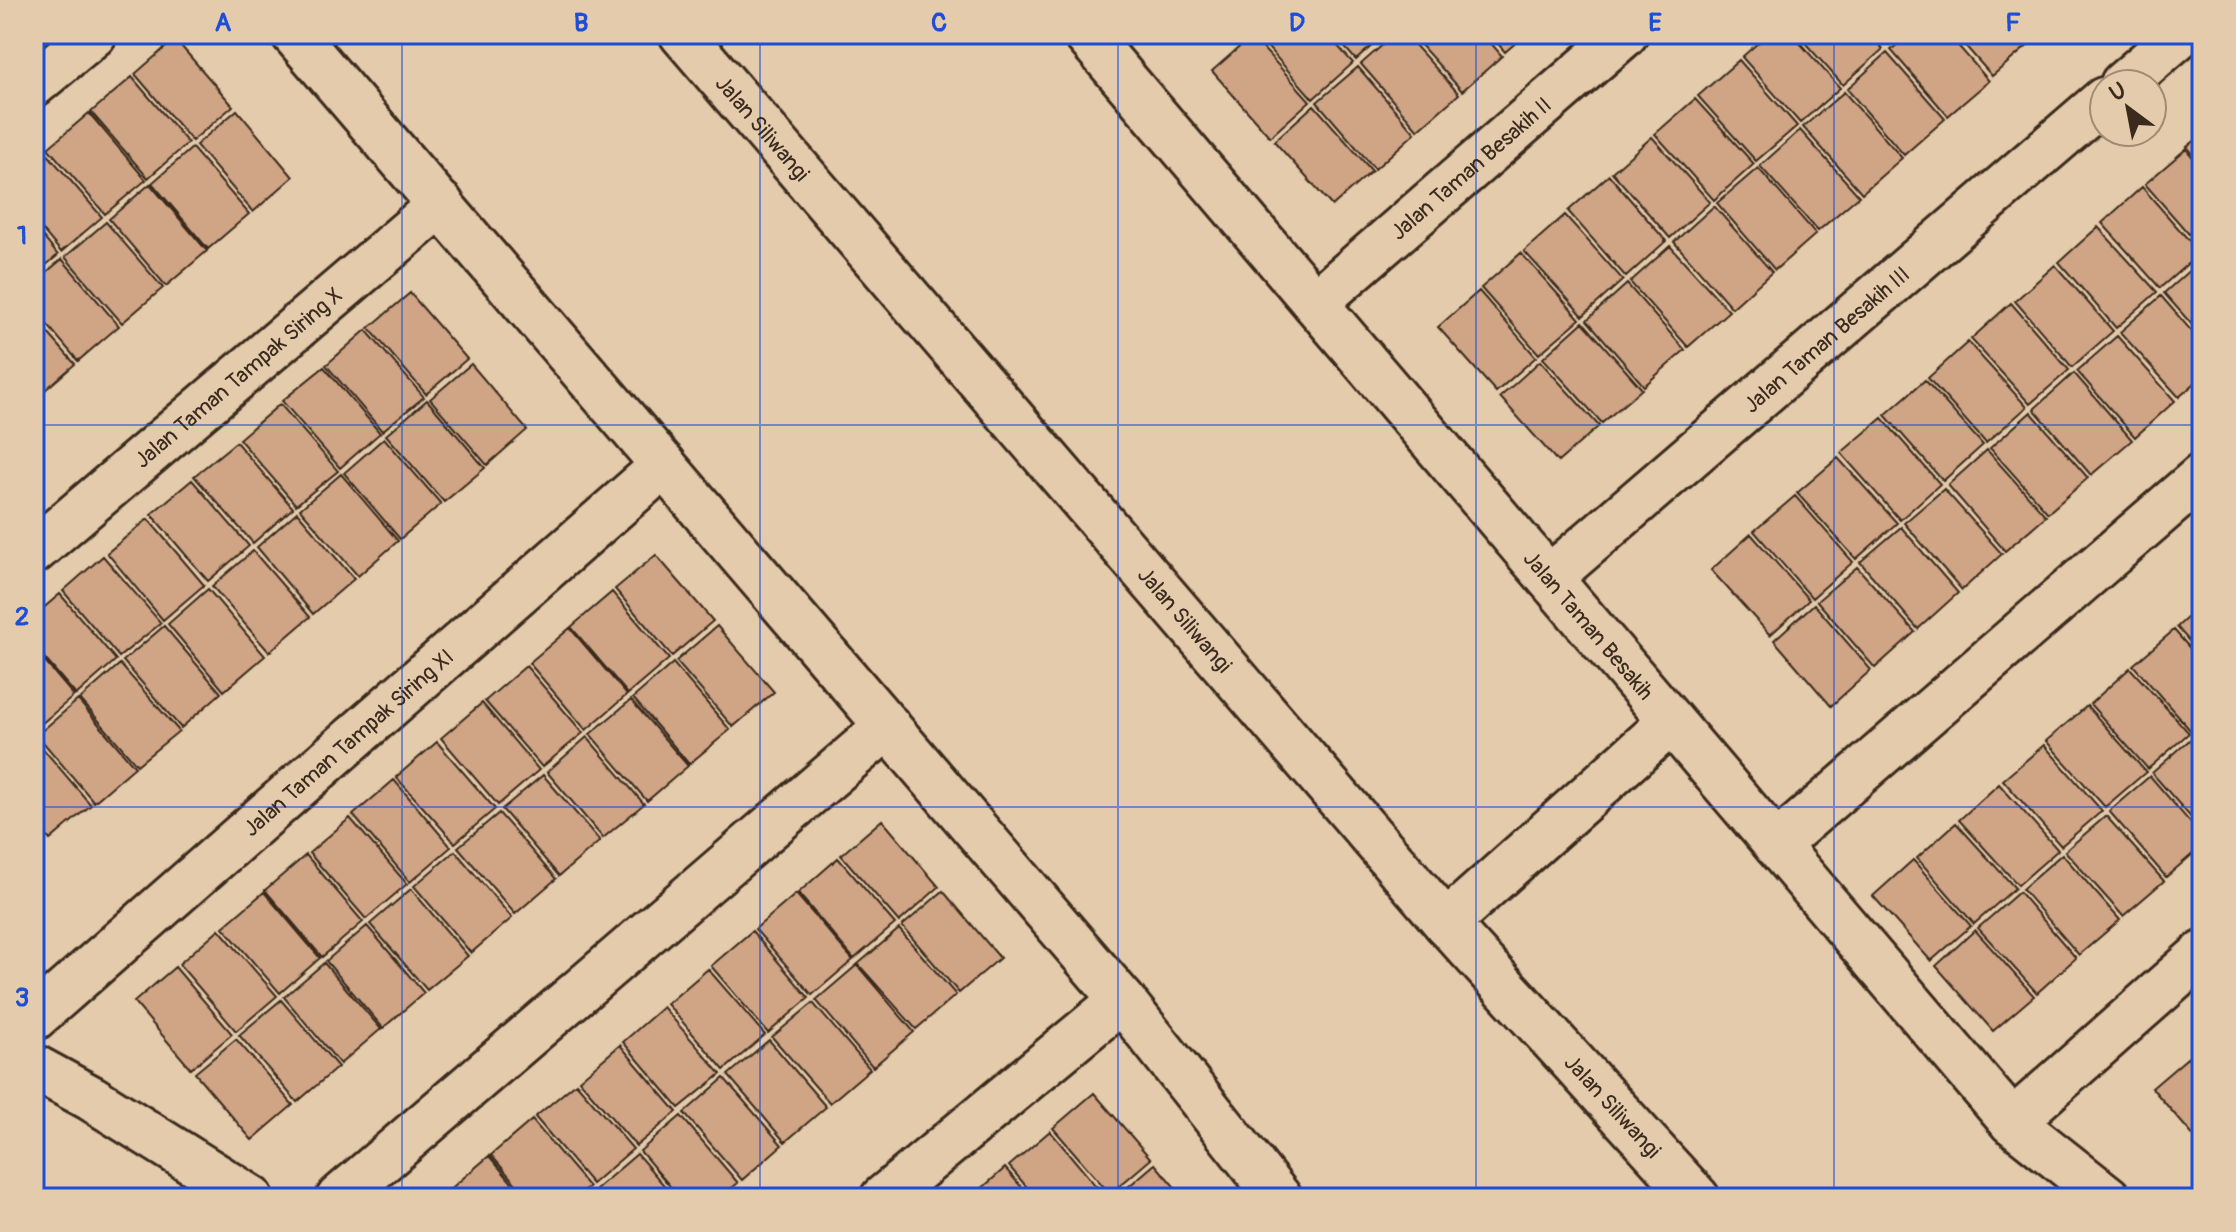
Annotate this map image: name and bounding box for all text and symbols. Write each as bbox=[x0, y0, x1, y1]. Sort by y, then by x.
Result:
text: A bbox=[215, 7, 232, 39]
text: B bbox=[574, 7, 588, 39]
text: C bbox=[931, 7, 947, 39]
text: D bbox=[1289, 7, 1305, 39]
text: E bbox=[1648, 7, 1662, 39]
text: F bbox=[2005, 7, 2021, 39]
north arrow bbox=[2088, 68, 2168, 148]
street label: Jalan Siliwangi bbox=[709, 70, 815, 187]
text: U bbox=[2104, 76, 2132, 108]
street label: Jalan Taman Besakih II bbox=[1385, 91, 1558, 246]
text: 1 bbox=[17, 220, 27, 252]
street label: Jalan Taman Besakih III bbox=[1738, 261, 1916, 419]
street label: Jalan Taman Tampak Siring X bbox=[129, 281, 348, 474]
street label: Jalan Taman Besakih bbox=[1517, 545, 1660, 706]
street label: Jalan Siliwangi bbox=[1131, 561, 1238, 679]
text: 2 bbox=[15, 601, 29, 633]
street label: Jalan Taman Tampak Siring XI bbox=[238, 643, 460, 843]
text: 3 bbox=[15, 982, 29, 1014]
street label: Jalan Siliwangi bbox=[1558, 1049, 1667, 1164]

